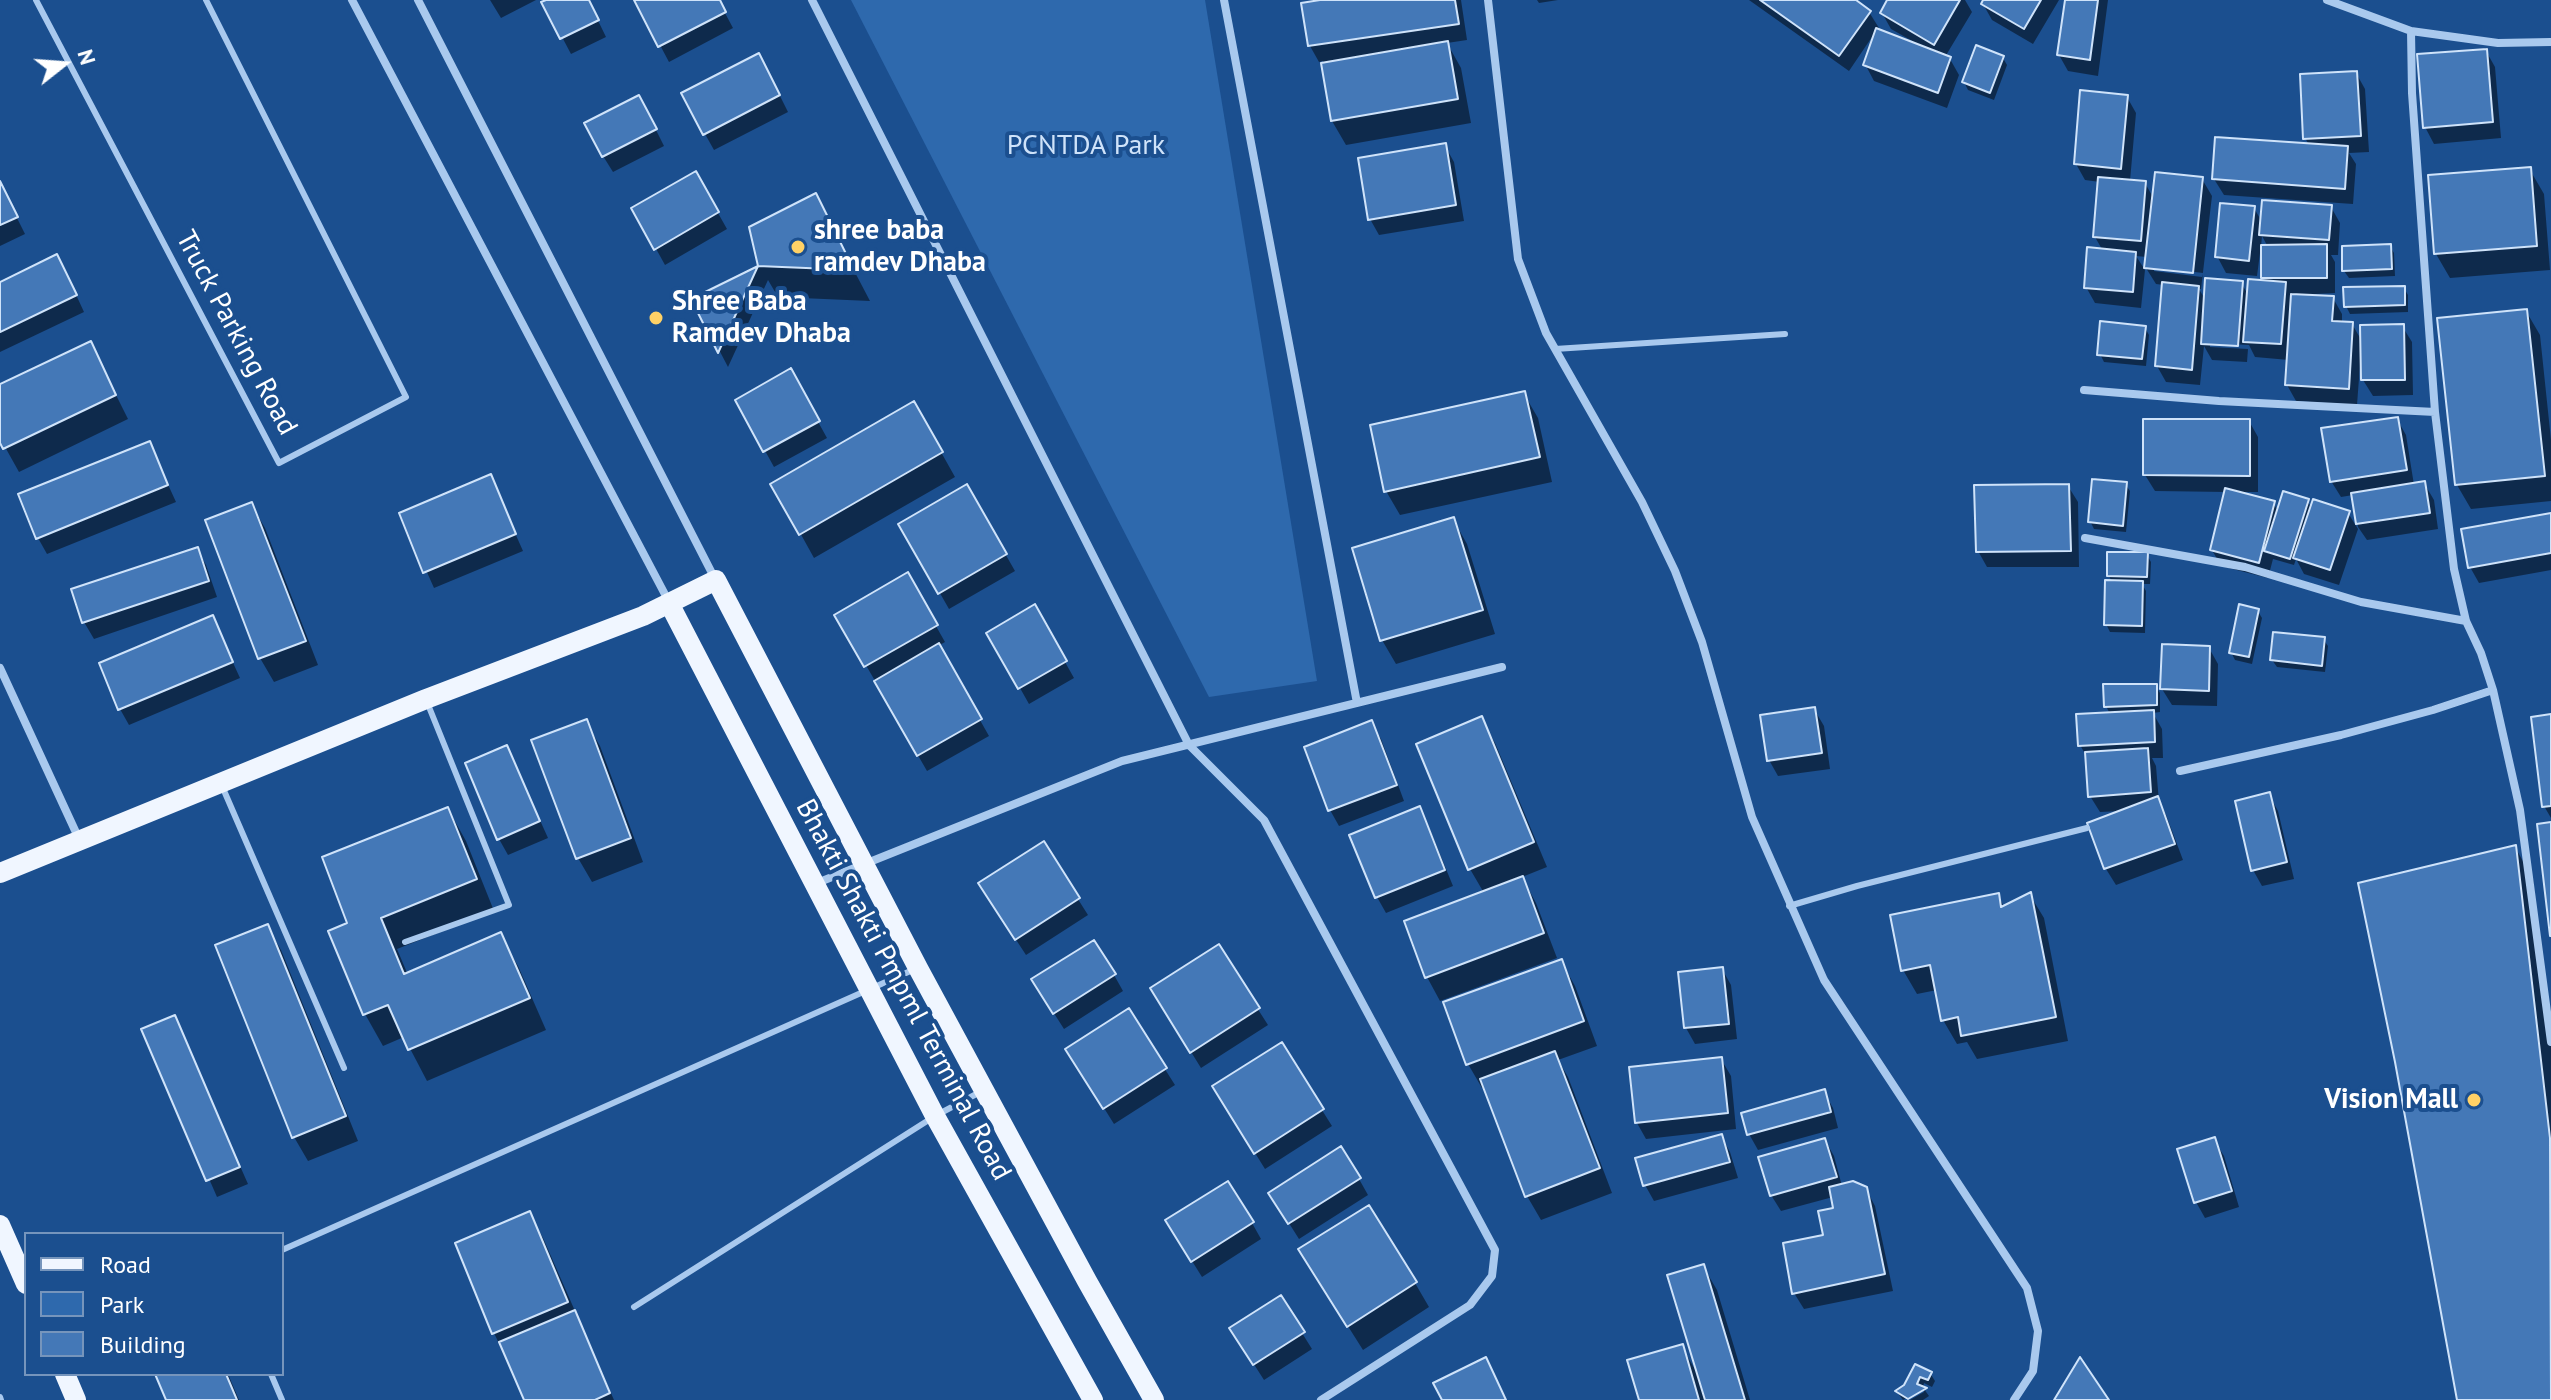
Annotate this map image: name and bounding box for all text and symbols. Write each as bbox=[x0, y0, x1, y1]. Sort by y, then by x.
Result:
north arrow bbox=[24, 24, 104, 104]
text: N bbox=[71, 46, 102, 68]
park label: PCNTDA Park bbox=[1007, 129, 1165, 163]
place label: shree baba ramdev Dhaba bbox=[814, 214, 986, 280]
street label: Truck Parking Road bbox=[168, 225, 304, 441]
marker: shree baba ramdev Dhaba bbox=[789, 238, 807, 256]
place label: Shree Baba Ramdev Dhaba bbox=[672, 285, 851, 351]
marker: Shree Baba Ramdev Dhaba bbox=[647, 309, 665, 327]
street label: Bhakti Shakti Pmpml Terminal Road bbox=[788, 794, 1018, 1186]
place label: Vision Mall bbox=[2324, 1083, 2458, 1117]
marker: Vision Mall bbox=[2465, 1091, 2483, 1109]
legend bbox=[24, 1232, 284, 1376]
text: Road bbox=[100, 1249, 151, 1280]
text: Park bbox=[100, 1289, 144, 1320]
text: Building bbox=[100, 1329, 186, 1360]

